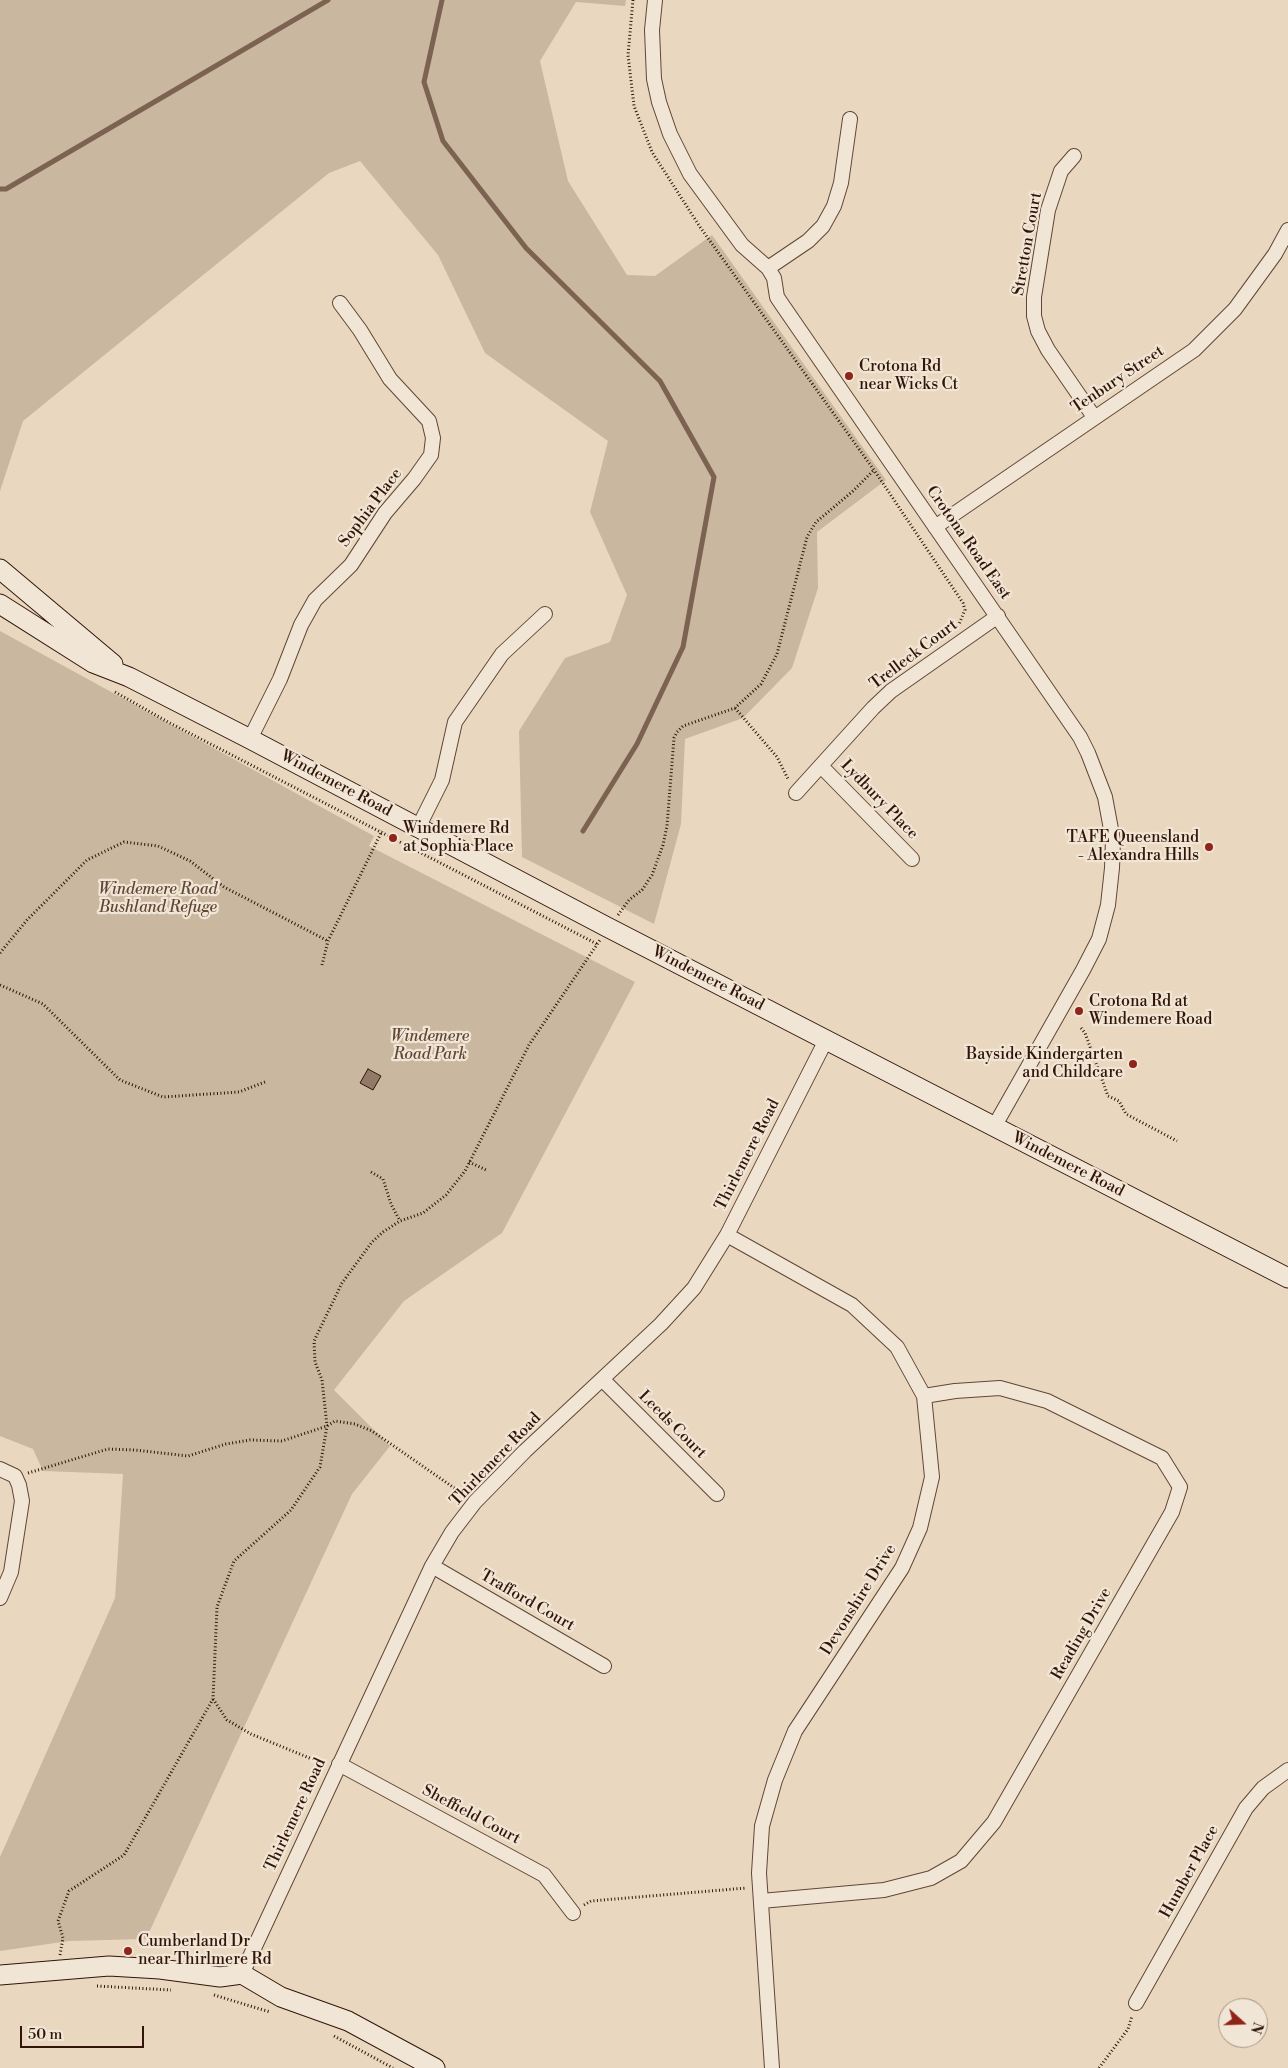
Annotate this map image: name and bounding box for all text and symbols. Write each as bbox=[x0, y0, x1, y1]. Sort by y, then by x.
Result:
street label: Stretton Court bbox=[1009, 191, 1047, 297]
street label: Tenbury Street bbox=[1068, 342, 1168, 418]
place label: Crotona Rd near Wicks Ct bbox=[859, 357, 958, 395]
marker: Crotona Rd near Wicks Ct bbox=[843, 370, 855, 382]
street label: Sophia Place bbox=[335, 465, 407, 551]
street label: Crotona Road East bbox=[922, 482, 1014, 604]
street label: Trelleck Court bbox=[866, 616, 962, 694]
street label: Windemere Road bbox=[277, 747, 395, 821]
street label: Lydbury Place bbox=[836, 756, 922, 844]
place label: Windemere Rd at Sophia Place bbox=[403, 819, 514, 857]
place label: TAFE Queensland - Alexandra Hills bbox=[1066, 828, 1199, 866]
marker: Windemere Rd at Sophia Place bbox=[387, 832, 399, 844]
marker: TAFE Queensland - Alexandra Hills bbox=[1203, 841, 1215, 853]
park label: Windemere Road Bushland Refuge bbox=[98, 880, 218, 918]
street label: Windemere Road bbox=[649, 942, 767, 1016]
place label: Crotona Rd at Windemere Road bbox=[1089, 992, 1212, 1030]
marker: Crotona Rd at Windemere Road bbox=[1073, 1005, 1085, 1017]
park label: Windemere Road Park bbox=[391, 1027, 469, 1065]
place label: Bayside Kindergarten and Childcare bbox=[966, 1045, 1123, 1083]
marker: Bayside Kindergarten and Childcare bbox=[1127, 1058, 1139, 1070]
street label: Thirlemere Road bbox=[712, 1096, 784, 1214]
street label: Windemere Road bbox=[1009, 1128, 1127, 1202]
street label: Leeds Court bbox=[634, 1387, 710, 1463]
street label: Thirlemere Road bbox=[447, 1409, 545, 1511]
street label: Devonshire Drive bbox=[817, 1541, 901, 1659]
street label: Trafford Court bbox=[476, 1566, 578, 1636]
street label: Reading Drive bbox=[1048, 1584, 1116, 1684]
street label: Thirlemere Road bbox=[261, 1755, 331, 1875]
street label: Sheffield Court bbox=[419, 1781, 523, 1849]
street label: Humber Place bbox=[1157, 1822, 1223, 1922]
place label: Cumberland Dr near Thirlmere Rd bbox=[138, 1932, 271, 1970]
marker: Cumberland Dr near Thirlmere Rd bbox=[122, 1945, 134, 1957]
north arrow bbox=[1218, 1998, 1268, 2048]
scale bar bbox=[22, 2016, 146, 2048]
text: N bbox=[1246, 2019, 1267, 2036]
text: 50 m bbox=[28, 2025, 62, 2044]

